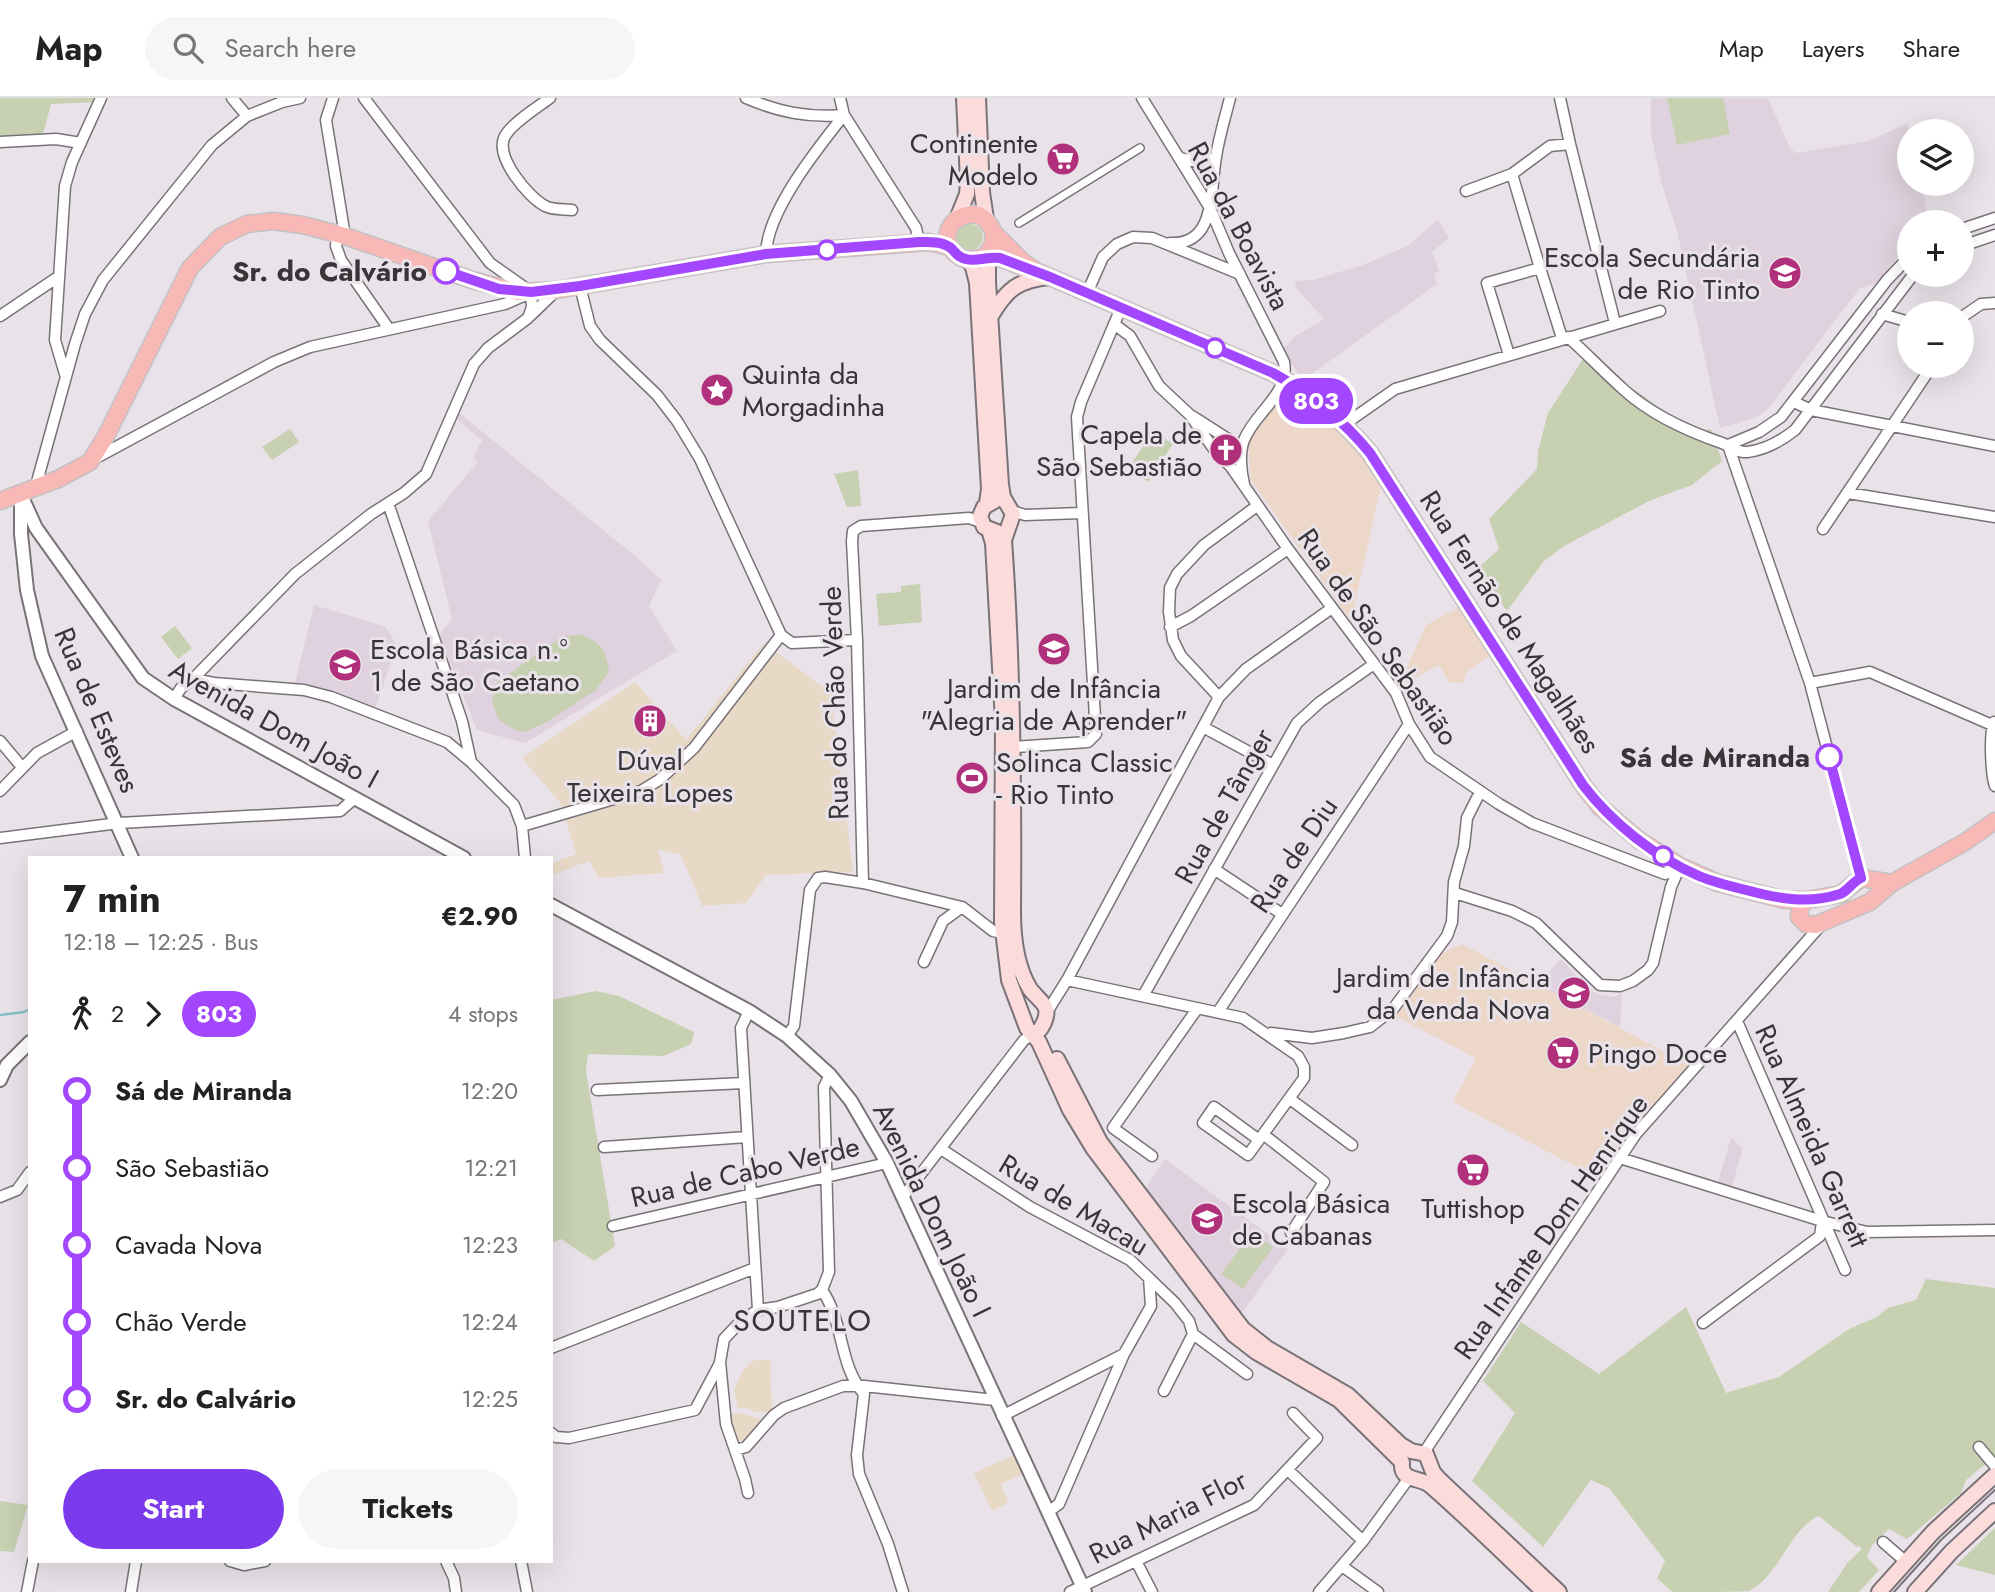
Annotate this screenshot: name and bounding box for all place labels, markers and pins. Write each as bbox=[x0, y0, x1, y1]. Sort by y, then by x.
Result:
place label: Continente Modelo bbox=[910, 123, 1038, 196]
supermarket icon: Continente Modelo bbox=[1044, 140, 1082, 178]
place label: Escola Secundária de Rio Tinto bbox=[1544, 237, 1760, 310]
unlabelled marker bbox=[817, 240, 837, 260]
place label: Sr. do Calvário bbox=[232, 251, 427, 292]
school or university icon: Escola Secundária de Rio Tinto bbox=[1766, 254, 1804, 292]
marker: Sr. do Calvário bbox=[433, 258, 459, 284]
unlabelled marker bbox=[1205, 338, 1225, 358]
place label: Quinta da Morgadinha bbox=[742, 354, 885, 427]
place icon: Quinta da Morgadinha bbox=[698, 371, 736, 409]
place label: Capela de São Sebastião bbox=[1036, 414, 1202, 487]
church icon: Capela de São Sebastião bbox=[1207, 431, 1245, 469]
place label: Escola Básica n.º 1 de São Caetano bbox=[370, 629, 580, 702]
school or university icon: Jardim de Infância "Alegria de Aprender" bbox=[1035, 630, 1073, 668]
school or university icon: Escola Básica n.º 1 de São Caetano bbox=[326, 646, 364, 684]
place label: Jardim de Infância "Alegria de Aprender" bbox=[920, 668, 1188, 741]
building icon: Dúval Teixeira Lopes bbox=[631, 702, 669, 740]
place label: Sá de Miranda bbox=[1619, 737, 1810, 778]
place label: Dúval Teixeira Lopes bbox=[567, 740, 733, 813]
place label: Solinca Classic - Rio Tinto bbox=[996, 742, 1173, 815]
marker: Sá de Miranda bbox=[1816, 744, 1842, 770]
sports icon: Solinca Classic - Rio Tinto bbox=[953, 759, 991, 797]
unlabelled marker bbox=[1653, 846, 1673, 866]
place label: Jardim de Infância da Venda Nova bbox=[1332, 957, 1550, 1030]
school or university icon: Jardim de Infância da Venda Nova bbox=[1555, 974, 1593, 1012]
place label: Pingo Doce bbox=[1588, 1033, 1727, 1074]
supermarket icon: Pingo Doce bbox=[1544, 1034, 1582, 1072]
supermarket icon: Tuttishop bbox=[1454, 1151, 1492, 1189]
place label: Escola Básica de Cabanas bbox=[1232, 1183, 1390, 1256]
place label: Tuttishop bbox=[1421, 1188, 1525, 1229]
school or university icon: Escola Básica de Cabanas bbox=[1188, 1200, 1226, 1238]

